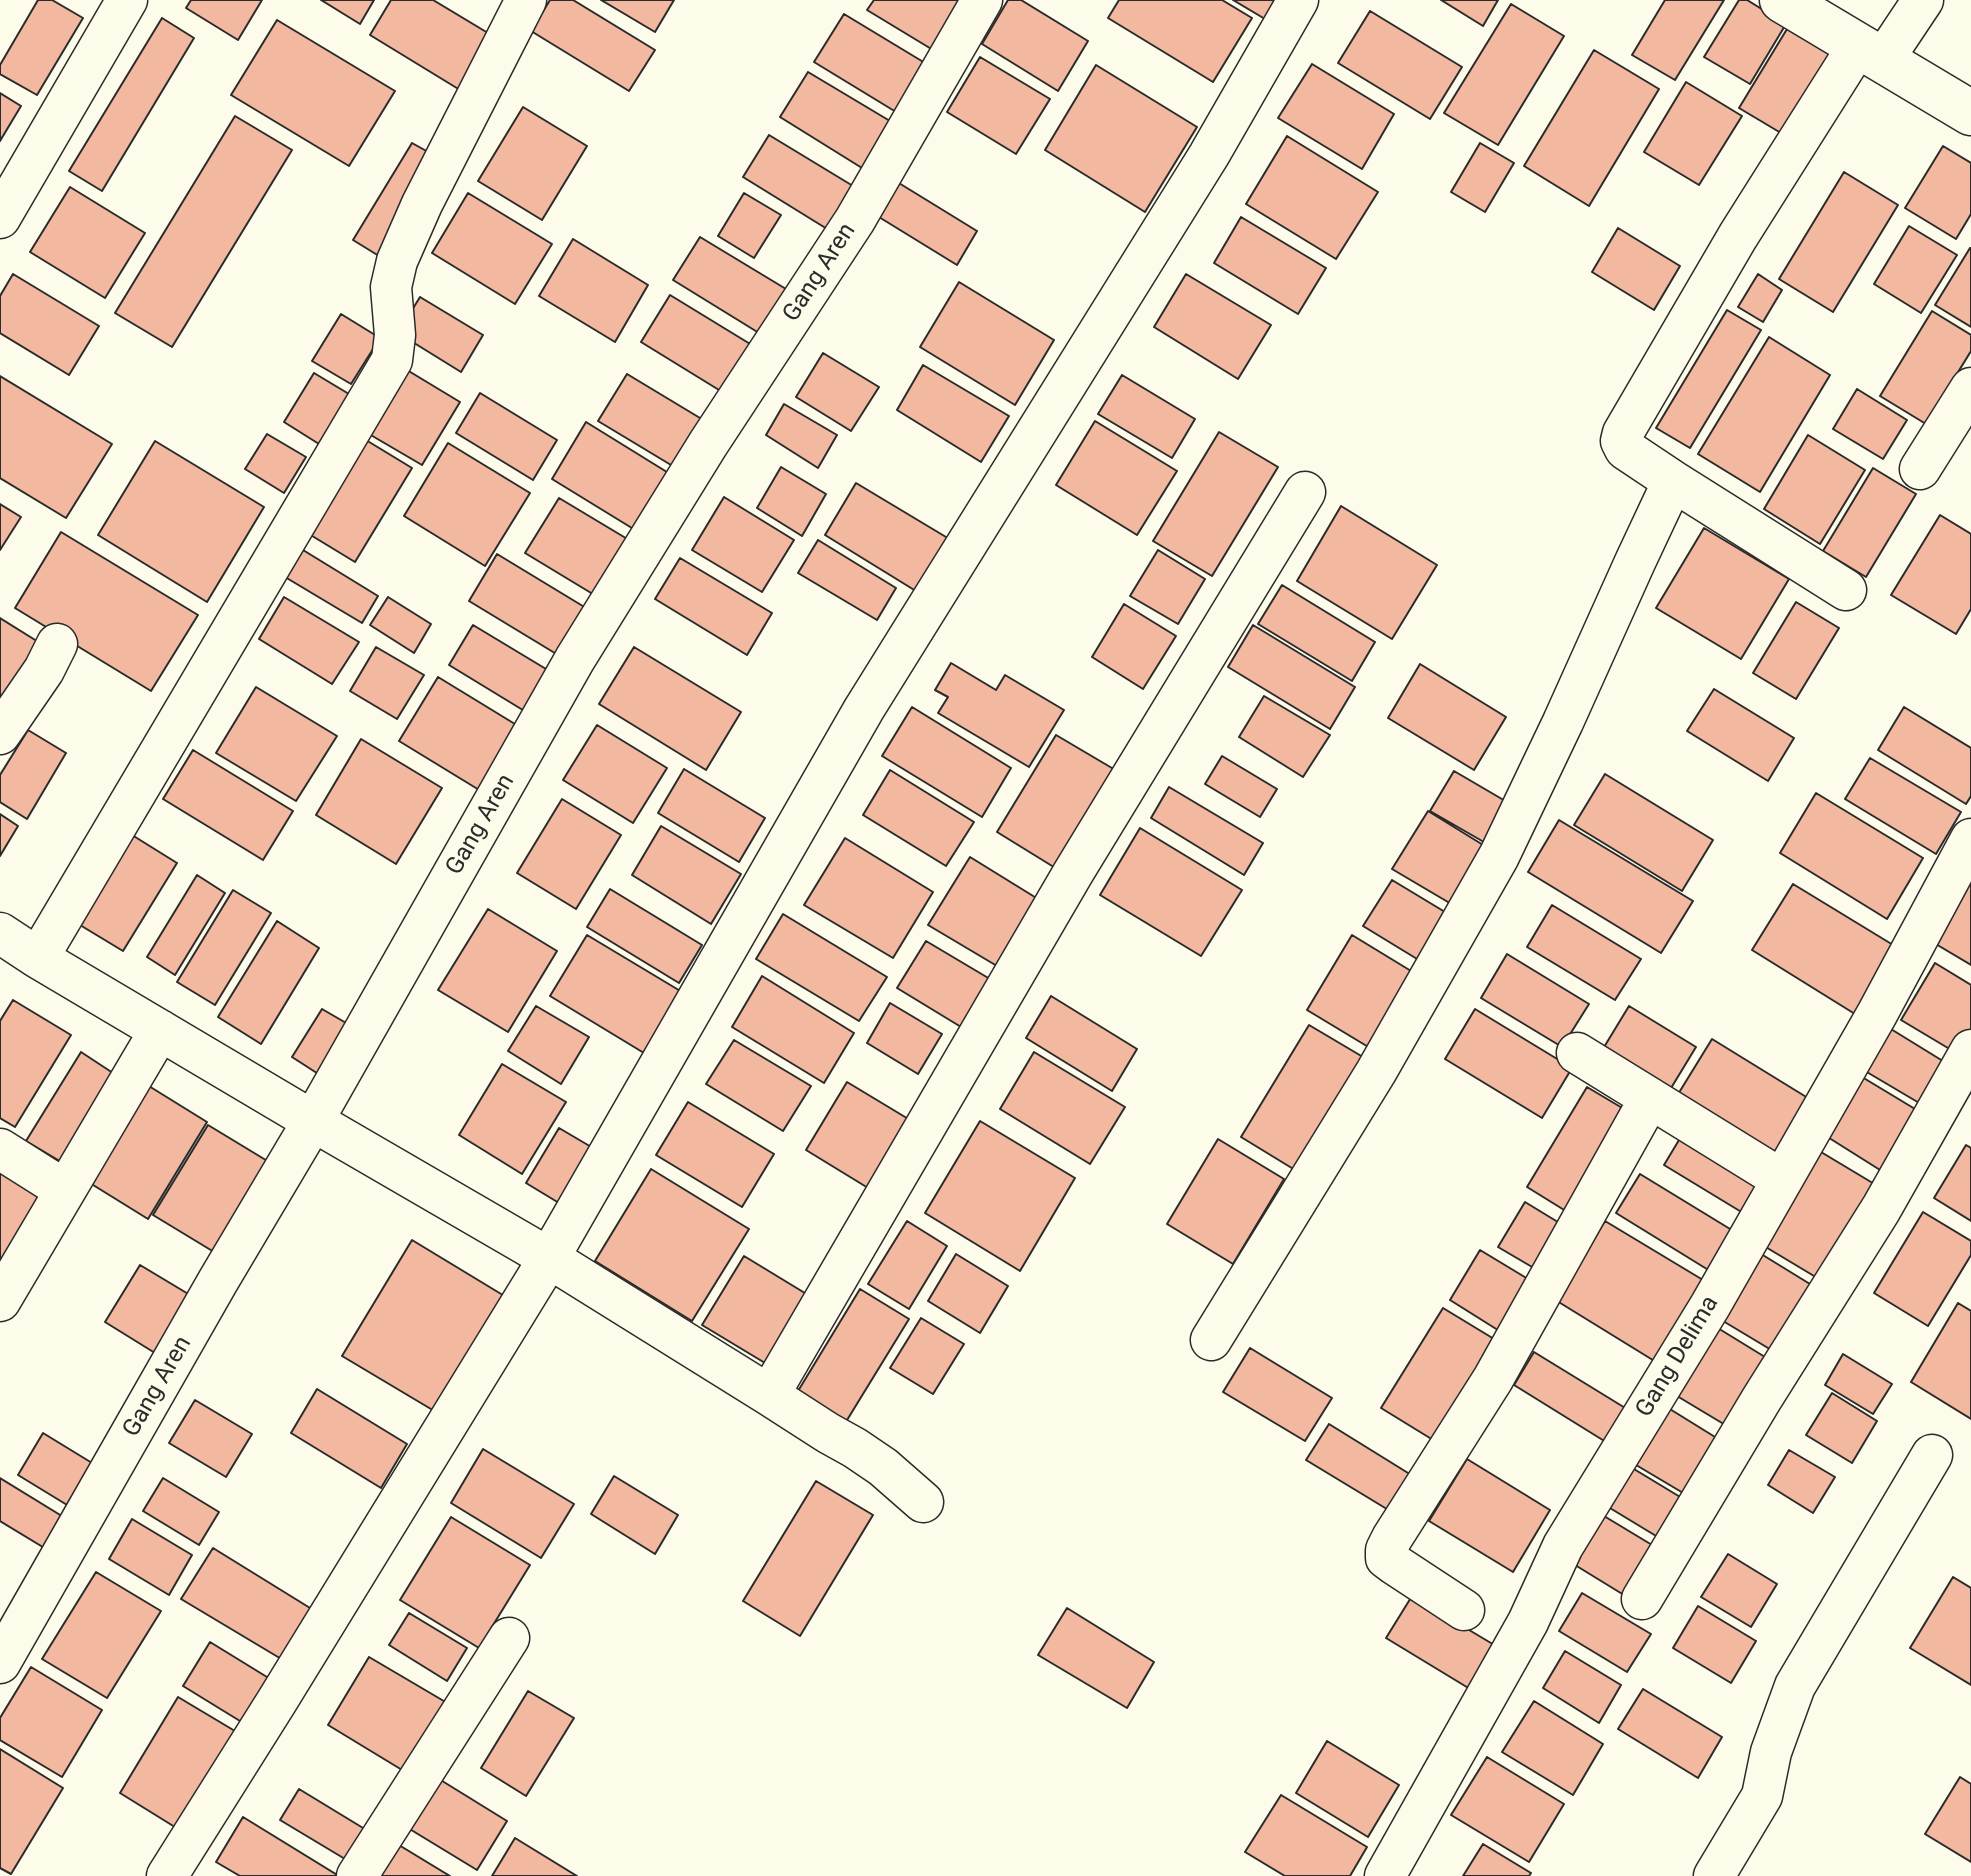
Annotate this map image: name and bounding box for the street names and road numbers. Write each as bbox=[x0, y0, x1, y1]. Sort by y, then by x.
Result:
street label: Gang Aren bbox=[778, 218, 862, 328]
street label: Gang Aren bbox=[441, 769, 521, 881]
street label: Gang Delima bbox=[1631, 1291, 1725, 1423]
street label: Gang Aren bbox=[118, 1331, 198, 1443]

